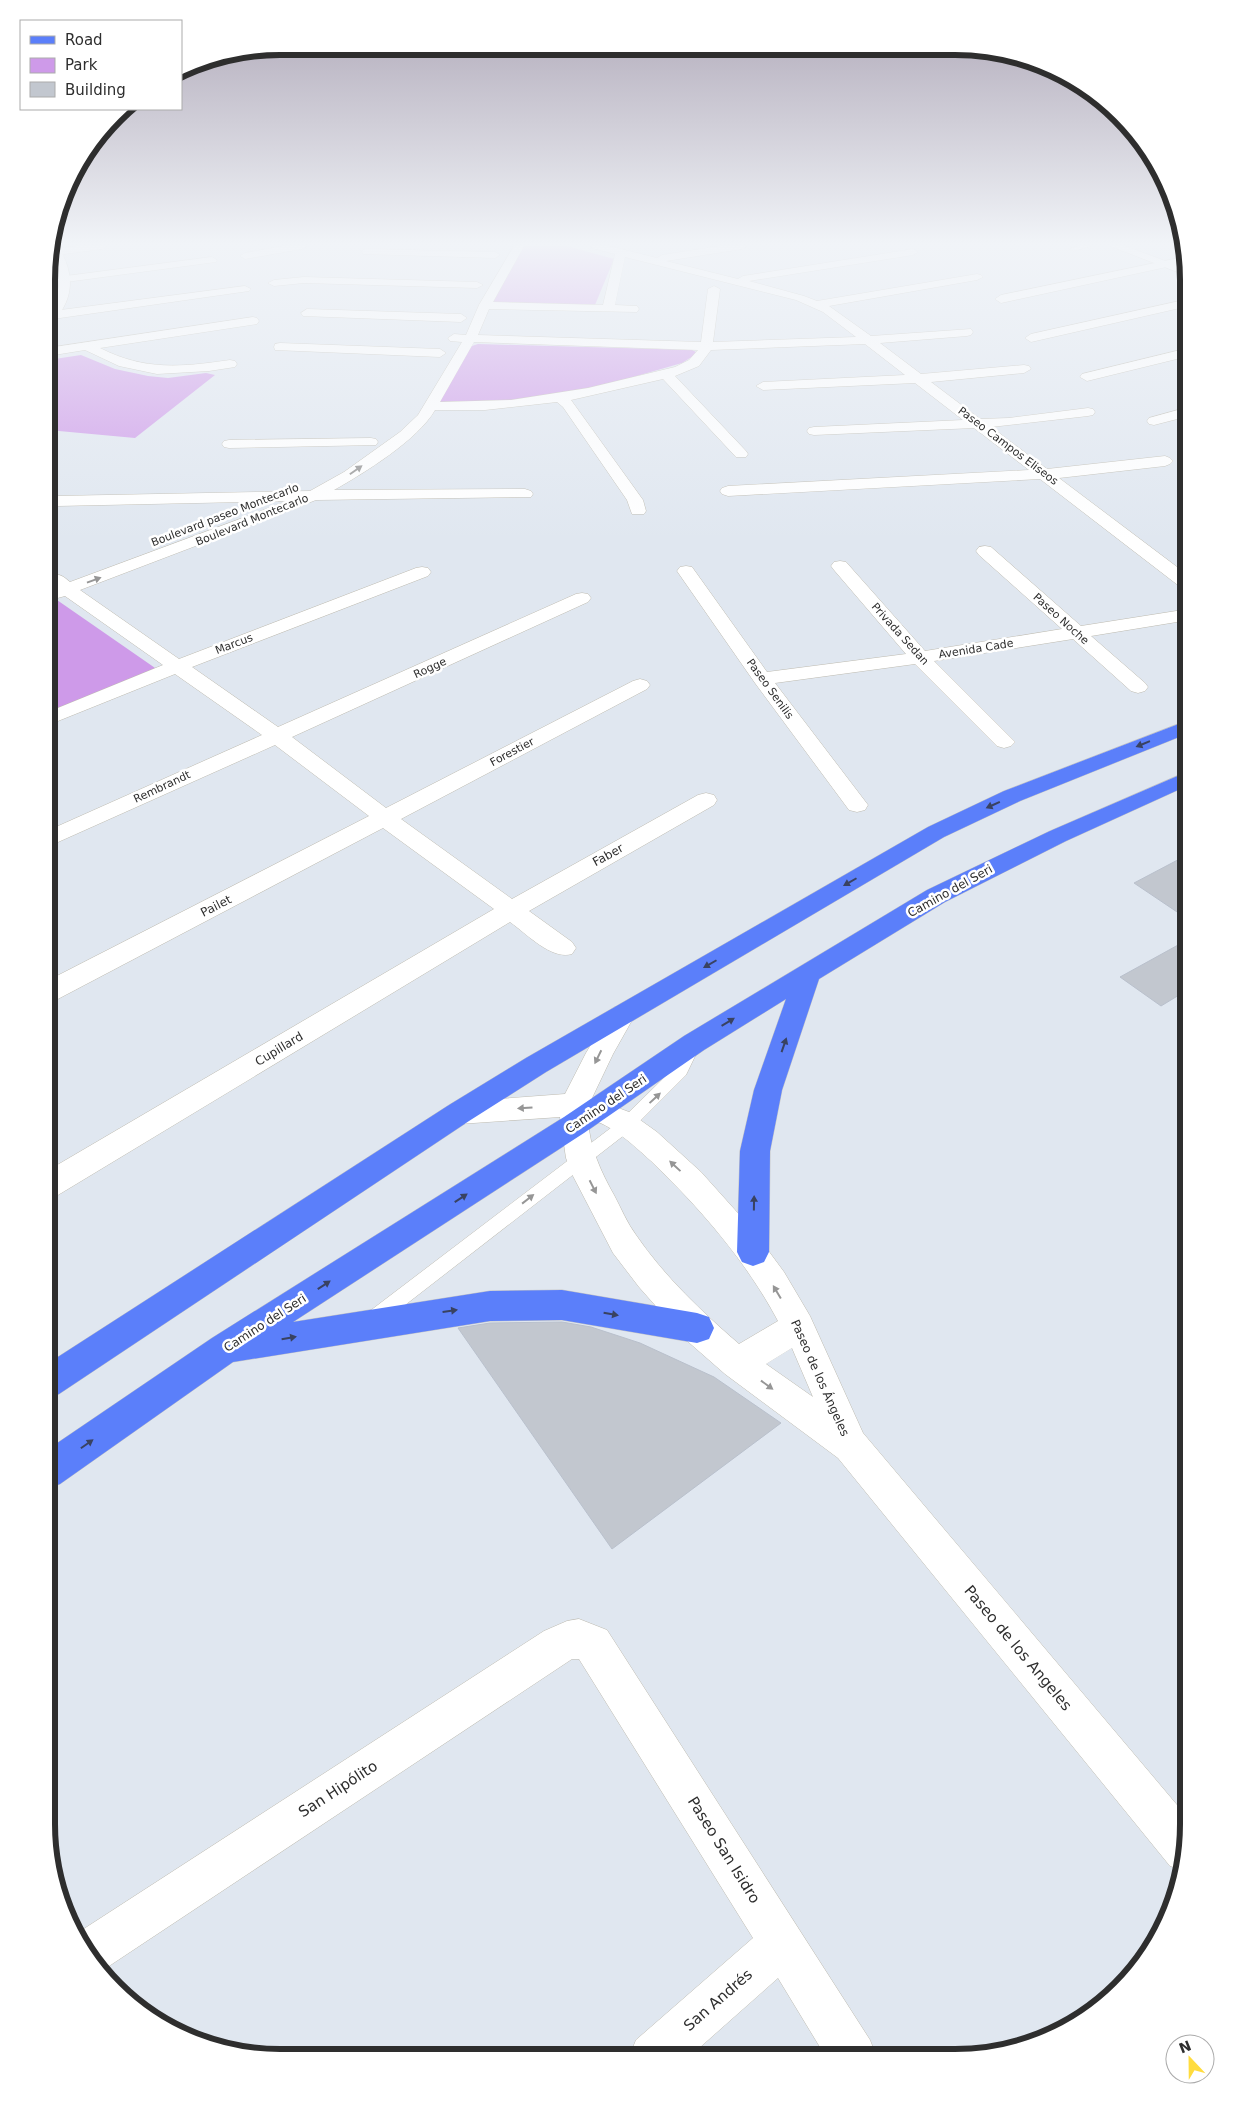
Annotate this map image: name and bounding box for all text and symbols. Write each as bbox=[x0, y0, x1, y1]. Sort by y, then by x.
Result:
legend bbox=[20, 20, 182, 110]
text: Road bbox=[65, 31, 103, 49]
text: Park bbox=[65, 56, 98, 74]
text: Building bbox=[65, 81, 126, 99]
street label: Paseo Campos Eliseos bbox=[955, 404, 1061, 488]
one-way arrow bbox=[349, 465, 363, 475]
street label: Boulevard paseo Montecarlo bbox=[149, 481, 301, 549]
street label: Boulevard Montecarlo bbox=[194, 491, 311, 549]
one-way arrow bbox=[86, 576, 101, 583]
street label: Paseo Noche bbox=[1031, 591, 1092, 648]
street label: Privada Sedan bbox=[869, 600, 931, 668]
street label: Marcus bbox=[213, 631, 255, 657]
street label: Avenida Cade bbox=[938, 637, 1015, 661]
street label: Rogge bbox=[412, 655, 449, 681]
street label: Paseo Senilis bbox=[744, 656, 796, 722]
street label: Forestier bbox=[488, 735, 537, 769]
one-way arrow bbox=[1135, 740, 1150, 748]
street label: Rembrandt bbox=[132, 768, 193, 806]
one-way arrow bbox=[986, 801, 1000, 809]
street label: Faber bbox=[590, 841, 626, 869]
street label: Camino del Seri bbox=[905, 862, 995, 920]
one-way arrow bbox=[843, 878, 856, 887]
street label: Pailet bbox=[198, 892, 234, 920]
one-way arrow bbox=[702, 960, 717, 968]
one-way arrow bbox=[722, 1018, 735, 1027]
street label: Cupillard bbox=[253, 1029, 305, 1069]
one-way arrow bbox=[780, 1037, 788, 1052]
one-way arrow bbox=[594, 1050, 602, 1064]
street label: Camino del Seri bbox=[563, 1072, 649, 1136]
one-way arrow bbox=[649, 1092, 661, 1104]
one-way arrow bbox=[517, 1104, 533, 1112]
one-way arrow bbox=[669, 1160, 681, 1172]
one-way arrow bbox=[589, 1179, 597, 1194]
one-way arrow bbox=[454, 1193, 467, 1203]
one-way arrow bbox=[521, 1193, 534, 1204]
one-way arrow bbox=[750, 1195, 758, 1211]
one-way arrow bbox=[317, 1281, 330, 1290]
one-way arrow bbox=[772, 1285, 781, 1298]
street label: Camino del Seri bbox=[221, 1291, 309, 1355]
one-way arrow bbox=[442, 1307, 458, 1315]
one-way arrow bbox=[603, 1310, 619, 1318]
street label: Paseo de los Ángeles bbox=[788, 1317, 853, 1438]
one-way arrow bbox=[282, 1333, 298, 1341]
one-way arrow bbox=[760, 1380, 774, 1390]
one-way arrow bbox=[80, 1439, 94, 1449]
street label: Paseo de los Angeles bbox=[960, 1582, 1076, 1714]
street label: San Hipólito bbox=[295, 1757, 381, 1821]
street label: Paseo San Isidro bbox=[684, 1793, 764, 1907]
street label: San Andrés bbox=[680, 1965, 756, 2035]
north arrow bbox=[1165, 2034, 1215, 2084]
text: N bbox=[1177, 2037, 1194, 2057]

